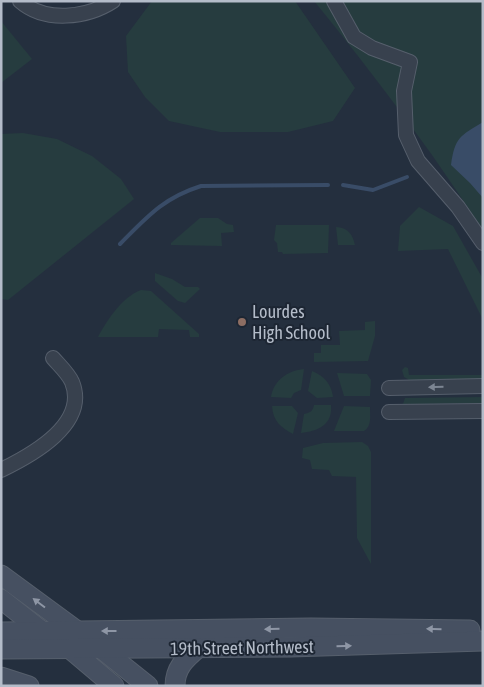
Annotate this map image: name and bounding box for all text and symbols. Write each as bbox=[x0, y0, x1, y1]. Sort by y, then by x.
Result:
place label: Lourdes High School bbox=[252, 301, 330, 343]
marker: Lourdes High School bbox=[236, 316, 248, 328]
one-way arrow bbox=[427, 383, 443, 391]
one-way arrow bbox=[33, 598, 46, 609]
one-way arrow bbox=[263, 625, 279, 633]
one-way arrow bbox=[426, 625, 442, 633]
one-way arrow bbox=[101, 627, 117, 635]
street label: 19th Street Northwest bbox=[170, 636, 314, 659]
one-way arrow bbox=[336, 641, 352, 649]

